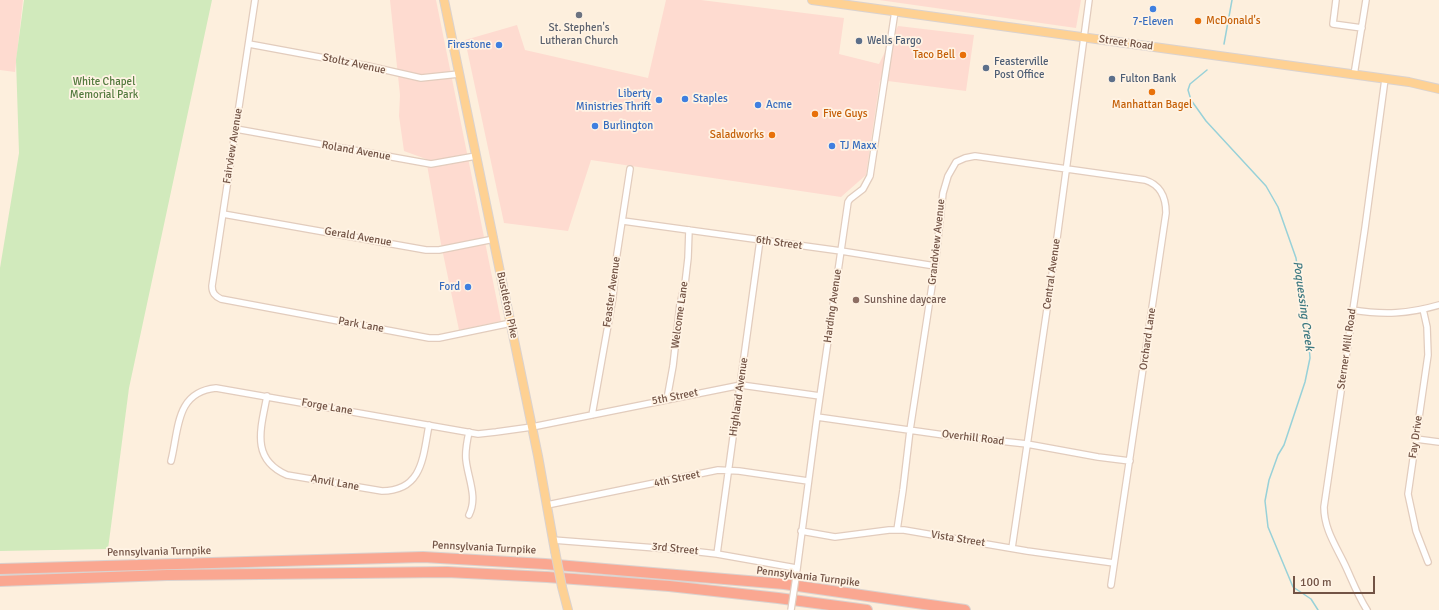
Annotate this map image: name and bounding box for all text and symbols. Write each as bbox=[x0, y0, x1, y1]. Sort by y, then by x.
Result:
marker: 7-Eleven bbox=[1148, 4, 1158, 14]
marker: St. Stephen's Lutheran Church bbox=[574, 10, 584, 20]
place label: McDonald's bbox=[1206, 14, 1261, 28]
place label: 7-Eleven bbox=[1133, 15, 1173, 29]
marker: McDonald's bbox=[1193, 16, 1203, 26]
place label: St. Stephen's Lutheran Church bbox=[540, 21, 618, 47]
street label: Street Road bbox=[1098, 33, 1154, 53]
place label: Wells Fargo bbox=[867, 34, 921, 48]
marker: Wells Fargo bbox=[854, 36, 864, 46]
place label: Firestone bbox=[447, 38, 491, 52]
marker: Firestone bbox=[494, 40, 504, 50]
place label: Taco Bell bbox=[913, 48, 955, 62]
marker: Taco Bell bbox=[958, 50, 968, 60]
street label: Stoltz Avenue bbox=[321, 51, 387, 77]
place label: Feasterville Post Office bbox=[994, 55, 1049, 81]
marker: Feasterville Post Office bbox=[981, 63, 991, 73]
place label: Fulton Bank bbox=[1120, 72, 1176, 86]
marker: Fulton Bank bbox=[1107, 74, 1117, 84]
park label: White Chapel Memorial Park bbox=[70, 75, 138, 101]
place label: Liberty Ministries Thrift bbox=[576, 87, 651, 113]
marker: Manhattan Bagel bbox=[1147, 87, 1157, 97]
place label: Staples bbox=[693, 92, 728, 106]
marker: Staples bbox=[680, 94, 690, 104]
marker: Liberty Ministries Thrift bbox=[654, 95, 664, 105]
place label: Acme bbox=[766, 98, 792, 112]
place label: Manhattan Bagel bbox=[1112, 98, 1192, 112]
marker: Acme bbox=[753, 100, 763, 110]
street label: Fairview Avenue bbox=[221, 107, 245, 185]
place label: Five Guys bbox=[823, 107, 867, 121]
marker: Five Guys bbox=[810, 109, 820, 119]
place label: Burlington bbox=[603, 119, 653, 133]
marker: Burlington bbox=[590, 121, 600, 131]
place label: Saladworks bbox=[710, 128, 764, 142]
marker: Saladworks bbox=[767, 130, 777, 140]
street label: Roland Avenue bbox=[321, 138, 391, 164]
place label: TJ Maxx bbox=[840, 139, 877, 153]
marker: TJ Maxx bbox=[827, 141, 837, 151]
street label: Grandview Avenue bbox=[926, 198, 948, 286]
street label: Gerald Avenue bbox=[323, 225, 393, 249]
street label: 6th Street bbox=[755, 233, 803, 253]
street label: Central Avenue bbox=[1040, 238, 1064, 310]
street label: Feaster Avenue bbox=[600, 256, 624, 328]
water label: Poquessing Creek bbox=[1290, 260, 1316, 352]
street label: Harding Avenue bbox=[821, 268, 845, 344]
street label: Bustleton Pike bbox=[493, 270, 521, 340]
place label: Ford bbox=[439, 280, 460, 294]
street label: Welcome Lane bbox=[669, 281, 691, 349]
marker: Ford bbox=[463, 282, 473, 292]
place label: Sunshine daycare bbox=[864, 293, 946, 307]
marker: Sunshine daycare bbox=[851, 295, 861, 305]
street label: Orchard Lane bbox=[1137, 307, 1159, 371]
street label: Sterner Mill Road bbox=[1335, 308, 1359, 390]
street label: Park Lane bbox=[337, 314, 385, 336]
street label: Highland Avenue bbox=[727, 357, 751, 437]
street label: 5th Street bbox=[651, 386, 699, 408]
street label: Forge Lane bbox=[300, 396, 354, 418]
street label: Fay Drive bbox=[1406, 415, 1426, 459]
street label: Overhill Road bbox=[941, 428, 1005, 448]
street label: 4th Street bbox=[653, 468, 701, 490]
street label: Anvil Lane bbox=[310, 472, 360, 494]
street label: Vista Street bbox=[930, 528, 986, 550]
street label: Pennsylvania Turnpike bbox=[432, 539, 536, 557]
street label: 3rd Street bbox=[651, 540, 699, 558]
street label: Pennsylvania Turnpike bbox=[107, 544, 211, 560]
street label: Pennsylvania Turnpike bbox=[755, 564, 861, 590]
scale bar bbox=[1295, 568, 1377, 594]
text: 100 m bbox=[1300, 575, 1332, 590]

